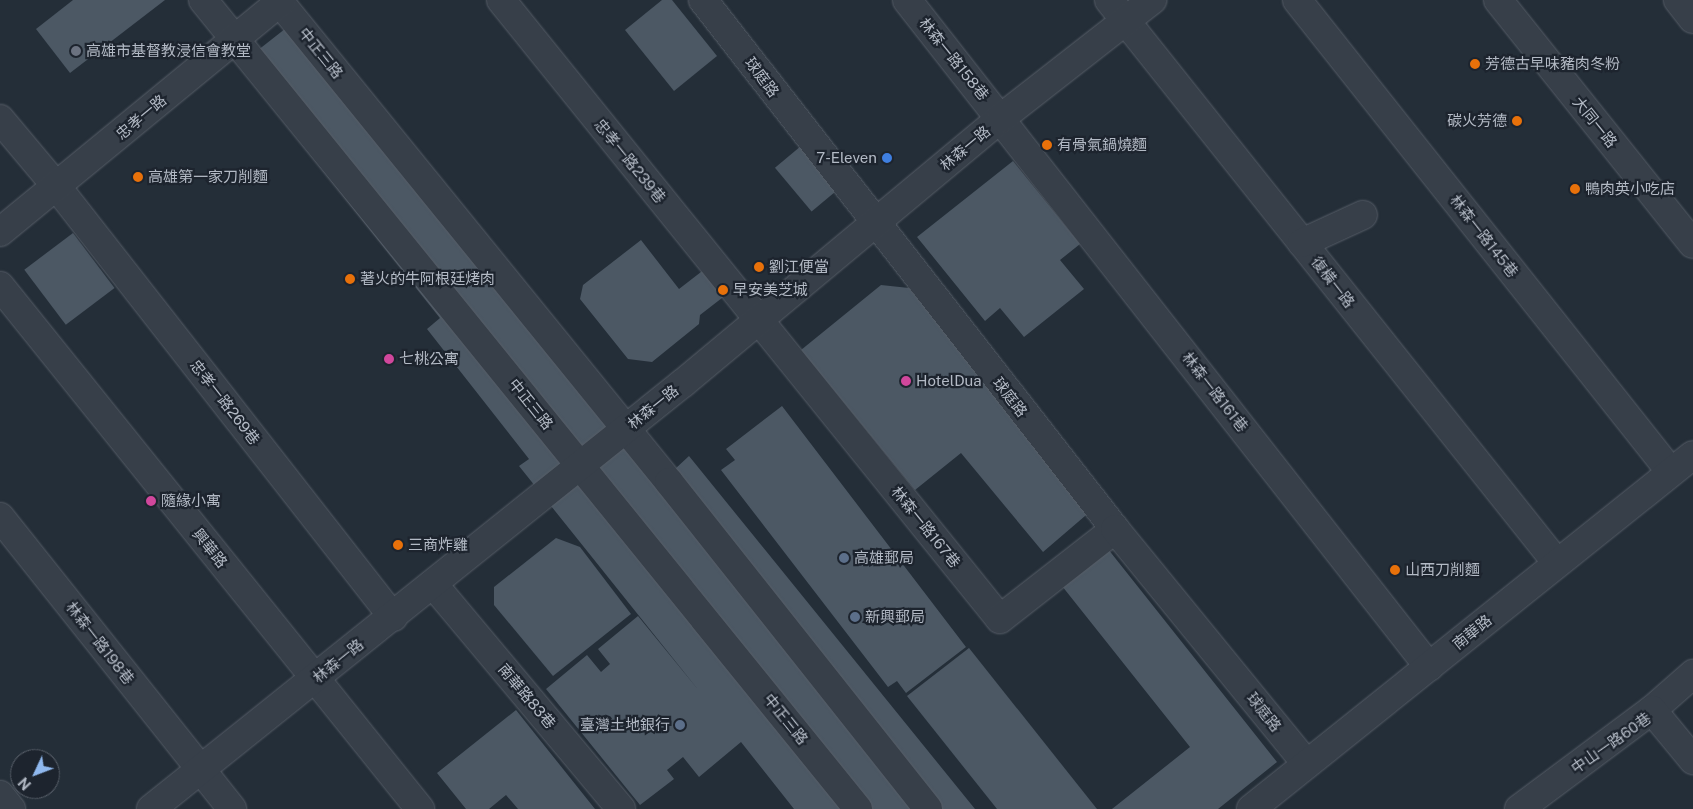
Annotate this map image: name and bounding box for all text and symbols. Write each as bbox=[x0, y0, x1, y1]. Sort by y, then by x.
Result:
street label: 林森一路158巷 bbox=[915, 14, 993, 104]
street label: 中正三路 bbox=[295, 24, 347, 82]
place label: 高雄市基督教浸信會教堂 bbox=[86, 42, 251, 60]
marker: 高雄市基督教浸信會教堂 bbox=[70, 45, 82, 57]
street label: 球庭路 bbox=[741, 54, 783, 100]
place label: 芳德古早味豬肉冬粉 bbox=[1485, 55, 1620, 73]
marker: 芳德古早味豬肉冬粉 bbox=[1469, 58, 1481, 70]
street label: 忠孝一路 bbox=[112, 91, 170, 143]
street label: 大同一路 bbox=[1569, 93, 1621, 151]
place label: 碳火芳德 bbox=[1447, 112, 1507, 130]
street label: 忠孝一路239巷 bbox=[591, 115, 669, 207]
marker: 碳火芳德 bbox=[1511, 115, 1523, 127]
street label: 林森一路 bbox=[936, 122, 994, 174]
place label: 有骨氣鍋燒麵 bbox=[1057, 136, 1147, 154]
marker: 有骨氣鍋燒麵 bbox=[1041, 139, 1053, 151]
place label: 7-Eleven bbox=[816, 149, 877, 167]
marker: 7-Eleven bbox=[881, 152, 893, 164]
place label: 高雄第一家刀削麵 bbox=[148, 168, 268, 186]
marker: 高雄第一家刀削麵 bbox=[132, 171, 144, 183]
place label: 鴨肉英小吃店 bbox=[1585, 180, 1675, 198]
marker: 鴨肉英小吃店 bbox=[1569, 183, 1581, 195]
street label: 林森一路145巷 bbox=[1446, 191, 1522, 281]
street label: 復橫一路 bbox=[1307, 253, 1359, 311]
place label: 劉江便當 bbox=[769, 258, 829, 276]
marker: 劉江便當 bbox=[753, 261, 765, 273]
place label: 著火的牛阿根廷烤肉 bbox=[360, 270, 495, 288]
marker: 著火的牛阿根廷烤肉 bbox=[344, 273, 356, 285]
place label: 早安美芝城 bbox=[733, 281, 808, 299]
marker: 早安美芝城 bbox=[717, 284, 729, 296]
street label: 林森一路161巷 bbox=[1178, 348, 1252, 436]
place label: 七桃公寓 bbox=[399, 350, 459, 368]
marker: 七桃公寓 bbox=[383, 353, 395, 365]
street label: 忠孝一路269巷 bbox=[186, 356, 264, 448]
place label: HotelDua bbox=[916, 372, 982, 390]
street label: 球庭路 bbox=[989, 374, 1031, 420]
street label: 中正三路 bbox=[505, 375, 557, 433]
marker: HotelDua bbox=[900, 375, 912, 387]
street label: 林森一路 bbox=[624, 381, 682, 433]
street label: 林森一路167巷 bbox=[888, 483, 964, 571]
place label: 隨緣小寓 bbox=[161, 492, 221, 510]
marker: 隨緣小寓 bbox=[145, 495, 157, 507]
street label: 興華路 bbox=[189, 525, 231, 571]
place label: 三商炸雞 bbox=[408, 536, 468, 554]
marker: 三商炸雞 bbox=[392, 539, 404, 551]
place label: 高雄郵局 bbox=[854, 549, 914, 567]
marker: 高雄郵局 bbox=[838, 552, 850, 564]
place label: 山西刀削麵 bbox=[1405, 561, 1480, 579]
marker: 山西刀削麵 bbox=[1389, 564, 1401, 576]
street label: 林森一路198巷 bbox=[62, 598, 138, 688]
place label: 新興郵局 bbox=[865, 608, 925, 626]
marker: 新興郵局 bbox=[849, 611, 861, 623]
street label: 南華路 bbox=[1449, 611, 1495, 653]
street label: 林森一路 bbox=[309, 635, 367, 687]
street label: 南華路83巷 bbox=[495, 660, 559, 732]
street label: 球庭路 bbox=[1243, 689, 1285, 735]
street label: 中正三路 bbox=[760, 690, 812, 748]
street label: 中山一路60巷 bbox=[1568, 709, 1654, 777]
place label: 臺灣土地銀行 bbox=[580, 716, 670, 734]
marker: 臺灣土地銀行 bbox=[674, 719, 686, 731]
north arrow bbox=[10, 749, 60, 799]
text: N bbox=[15, 774, 34, 793]

